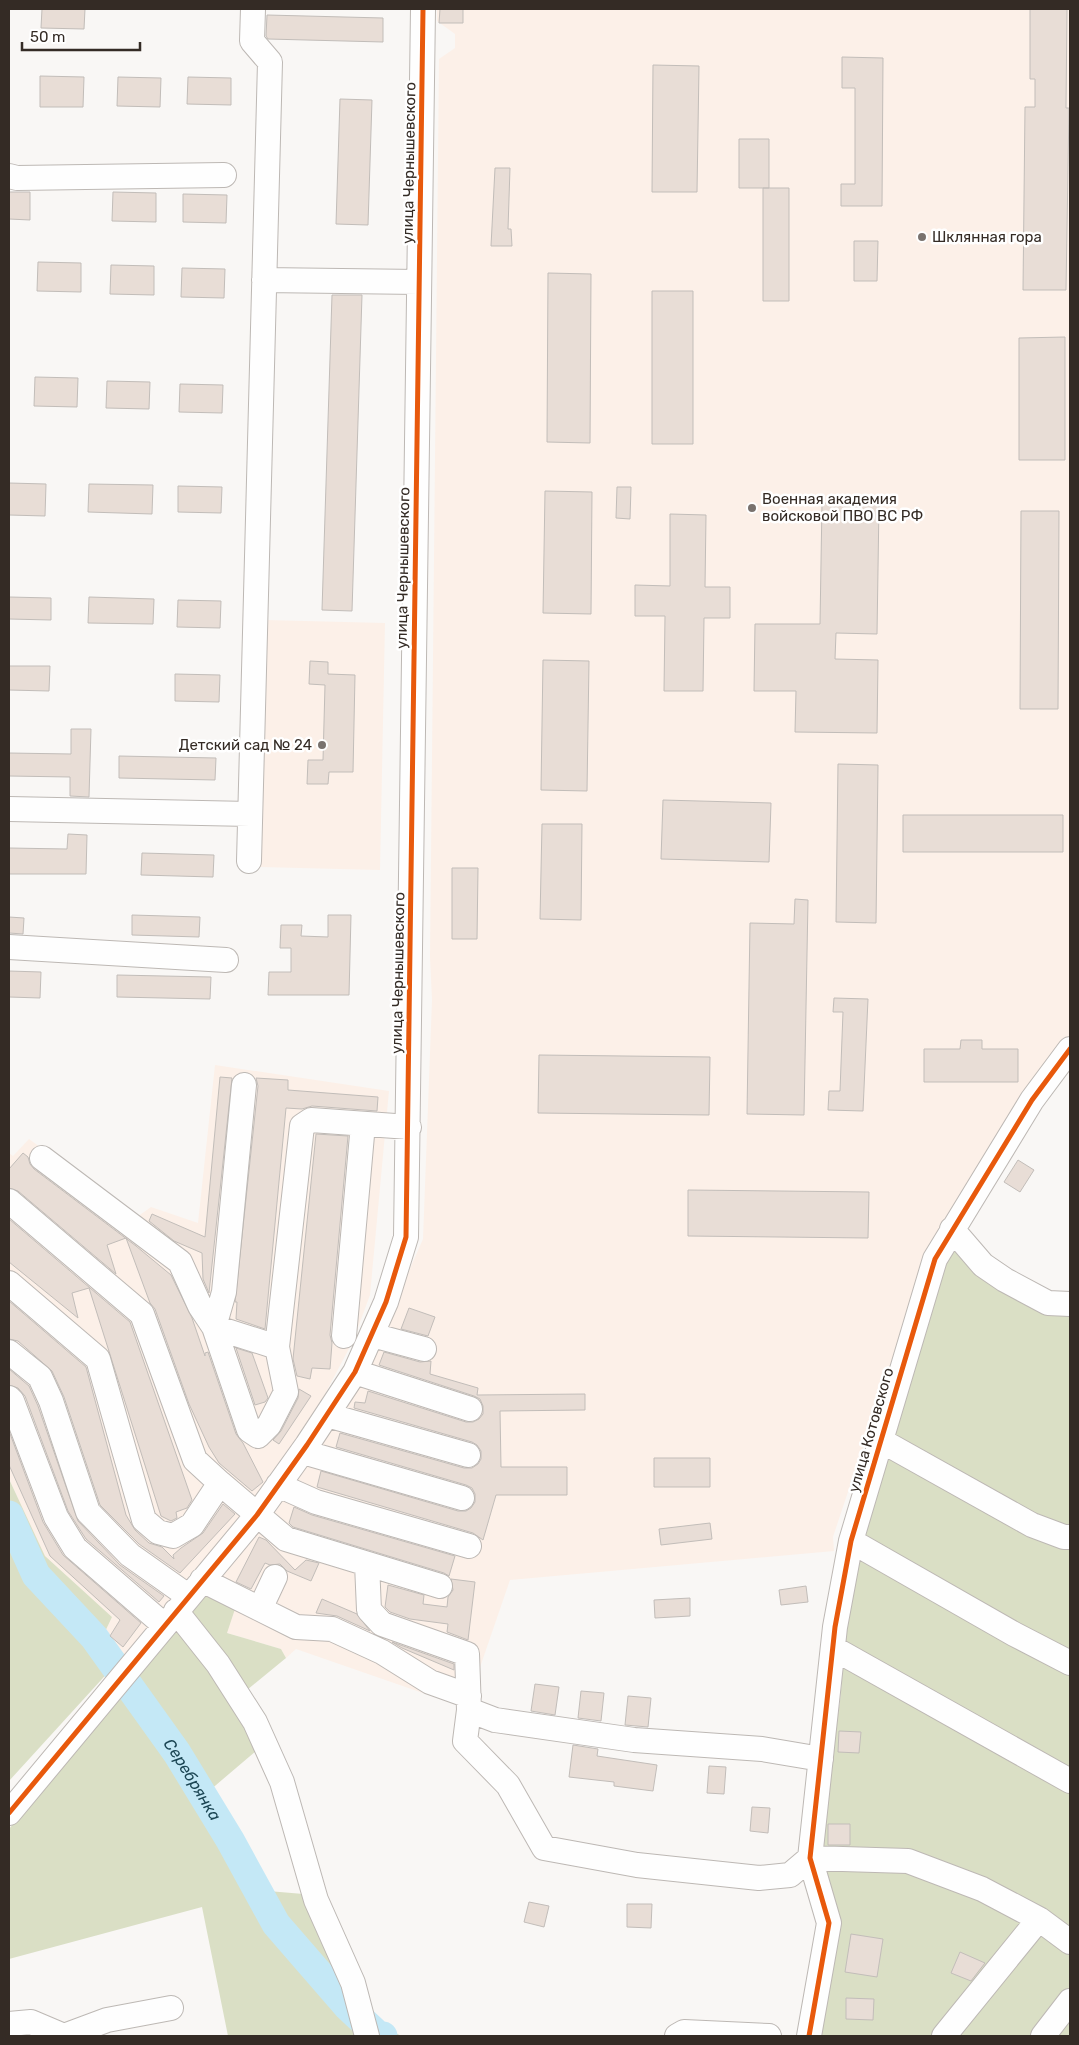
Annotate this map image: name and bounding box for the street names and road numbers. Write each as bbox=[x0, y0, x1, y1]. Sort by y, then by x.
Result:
street label: улица Чернышевского bbox=[399, 82, 419, 244]
street label: улица Чернышевского bbox=[393, 487, 413, 649]
street label: улица Чернышевского bbox=[388, 892, 408, 1054]
street label: улица Котовского bbox=[845, 1366, 897, 1494]

